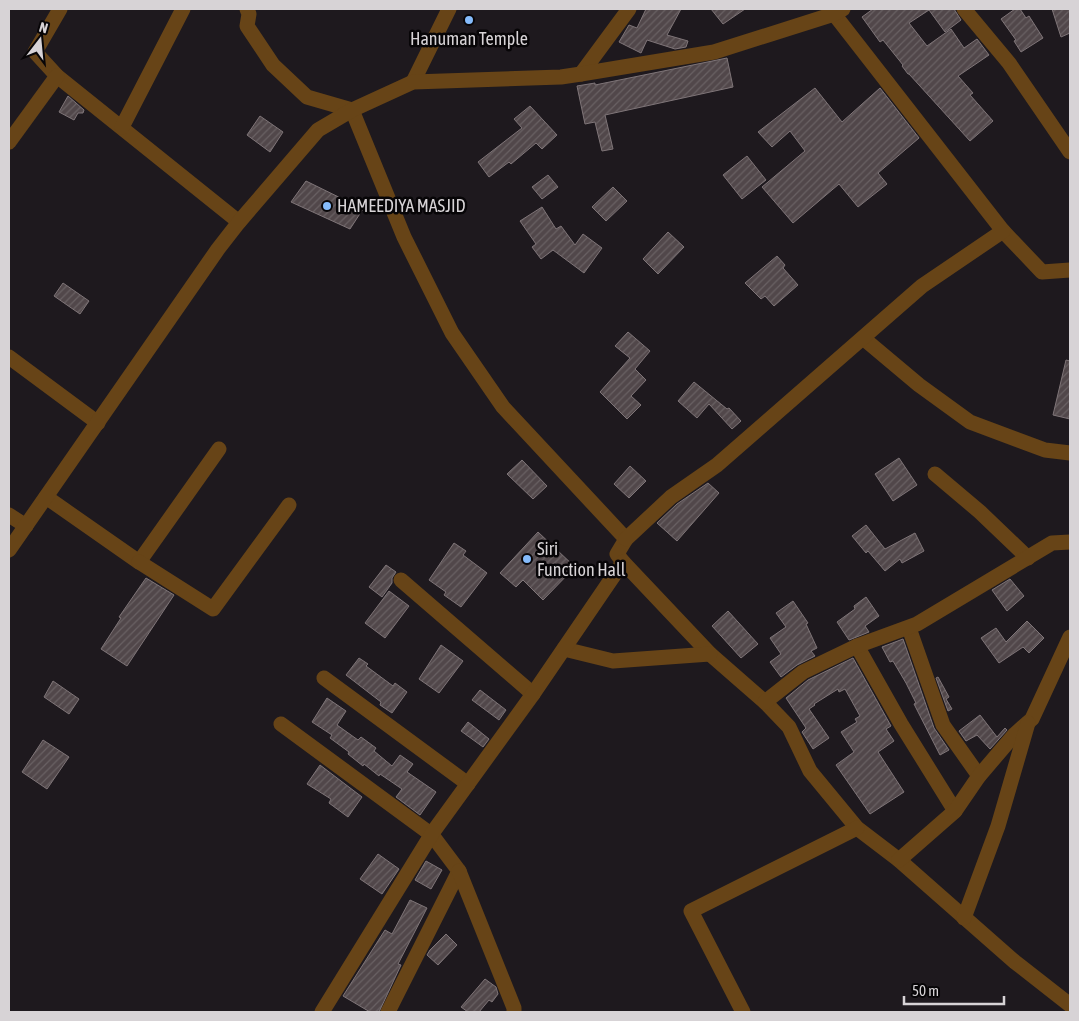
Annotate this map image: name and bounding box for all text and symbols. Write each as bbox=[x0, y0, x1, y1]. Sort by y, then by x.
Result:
marker: Hanuman Temple bbox=[463, 14, 475, 26]
north arrow bbox=[15, 15, 65, 65]
text: N bbox=[37, 19, 50, 36]
place label: Hanuman Temple bbox=[410, 28, 528, 49]
place label: HAMEEDIYA MASJID bbox=[337, 195, 466, 216]
marker: HAMEEDIYA MASJID bbox=[321, 200, 333, 212]
place label: Siri Function Hall bbox=[537, 538, 626, 580]
marker: Siri Function Hall bbox=[521, 553, 533, 565]
scale bar bbox=[904, 974, 1004, 1006]
text: 50 m bbox=[912, 982, 939, 999]

